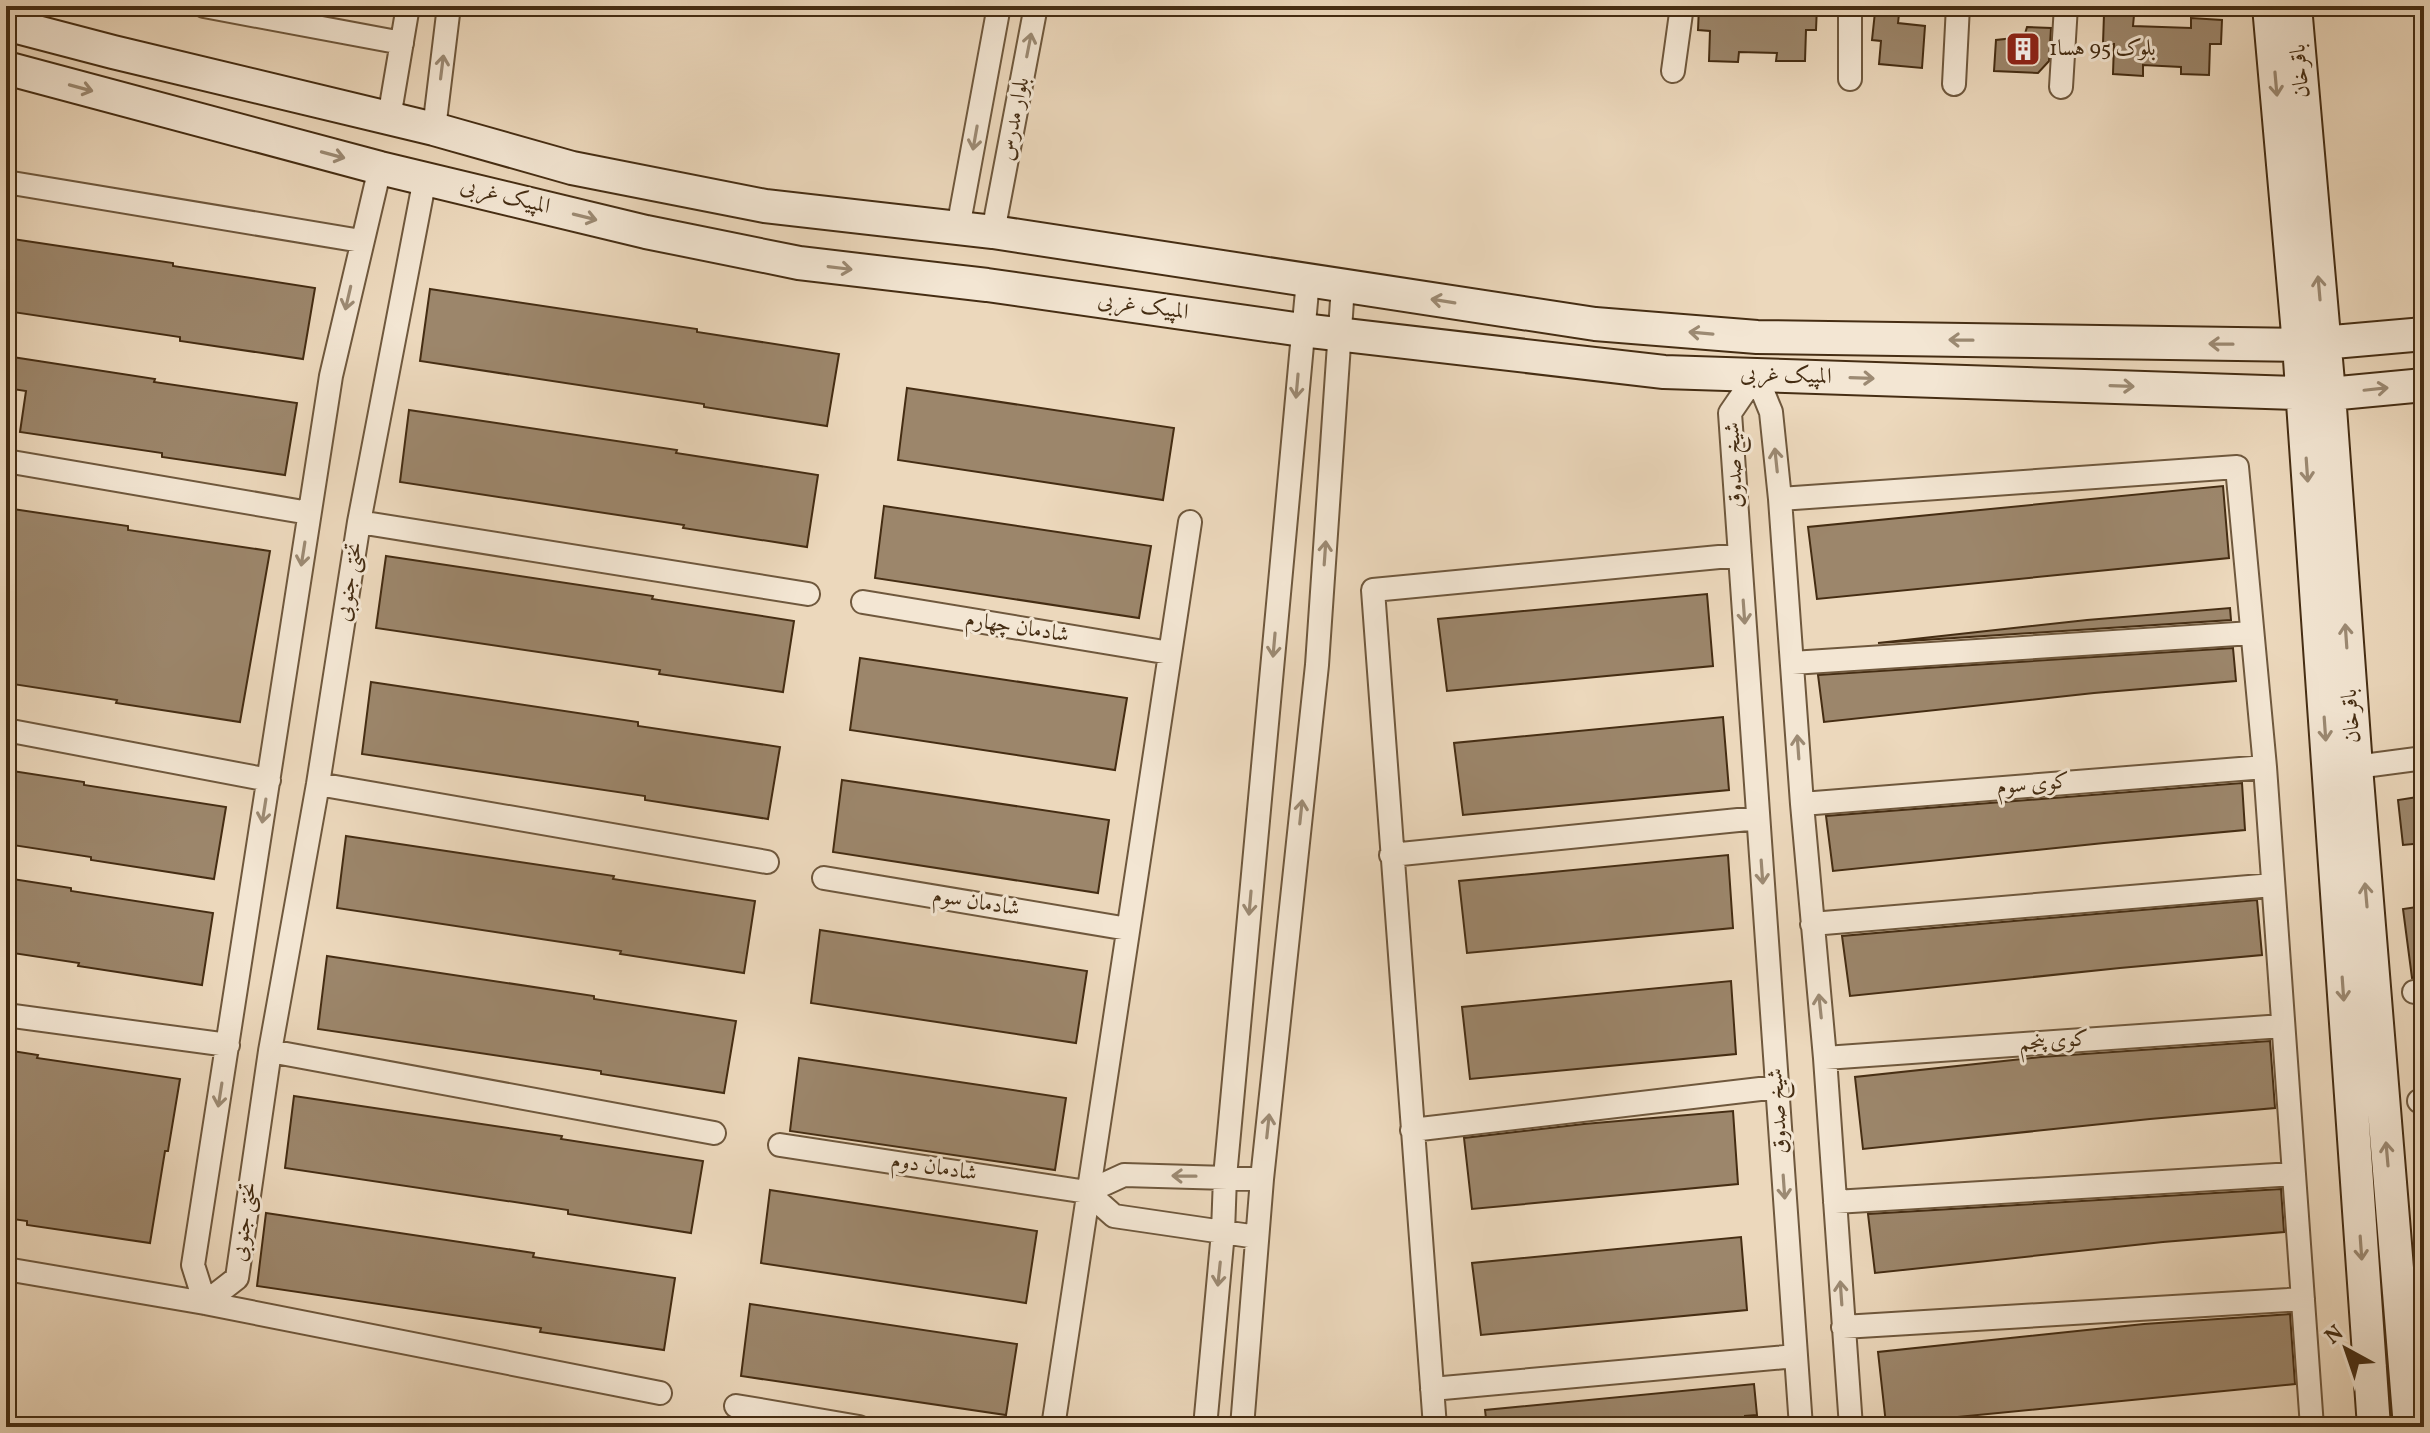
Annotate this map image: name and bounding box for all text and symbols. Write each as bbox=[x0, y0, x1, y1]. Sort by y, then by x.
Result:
building icon: بلوک 95 هسا1 bbox=[2004, 30, 2042, 68]
one-way arrow bbox=[1022, 33, 1037, 59]
place label: بلوک 95 هسا1 bbox=[2049, 34, 2156, 65]
street label: باقرخان bbox=[2283, 43, 2319, 99]
one-way arrow bbox=[435, 55, 450, 80]
one-way arrow bbox=[2269, 70, 2284, 97]
street label: بلوار مدرس bbox=[992, 75, 1038, 163]
one-way arrow bbox=[68, 82, 94, 97]
one-way arrow bbox=[966, 125, 981, 150]
one-way arrow bbox=[319, 149, 345, 164]
street label: المپیک غربی bbox=[457, 171, 553, 223]
one-way arrow bbox=[572, 210, 598, 225]
one-way arrow bbox=[827, 261, 852, 276]
one-way arrow bbox=[2311, 275, 2326, 302]
one-way arrow bbox=[339, 284, 354, 310]
street label: المپیک غربی bbox=[1095, 285, 1191, 329]
one-way arrow bbox=[1431, 293, 1456, 308]
one-way arrow bbox=[1688, 325, 1715, 340]
one-way arrow bbox=[1948, 332, 1975, 348]
one-way arrow bbox=[2208, 336, 2235, 352]
street label: المپیک غربی bbox=[1740, 359, 1832, 393]
one-way arrow bbox=[1848, 370, 1875, 386]
one-way arrow bbox=[1290, 372, 1305, 399]
one-way arrow bbox=[2108, 379, 2135, 394]
one-way arrow bbox=[2363, 382, 2389, 397]
street label: شیخ صدوق bbox=[1717, 421, 1755, 509]
one-way arrow bbox=[1769, 447, 1784, 474]
one-way arrow bbox=[2300, 456, 2315, 483]
street label: تختی جنوبی bbox=[328, 540, 372, 624]
one-way arrow bbox=[1318, 540, 1333, 567]
one-way arrow bbox=[295, 541, 310, 566]
one-way arrow bbox=[1737, 598, 1752, 625]
street label: شادمان چهارم bbox=[963, 604, 1071, 653]
one-way arrow bbox=[2338, 623, 2353, 649]
one-way arrow bbox=[1266, 631, 1281, 657]
street label: باقرخان bbox=[2335, 688, 2369, 744]
one-way arrow bbox=[2318, 715, 2333, 742]
one-way arrow bbox=[1790, 734, 1805, 761]
street label: کوی سوم bbox=[1995, 766, 2071, 806]
one-way arrow bbox=[256, 798, 271, 823]
one-way arrow bbox=[1294, 799, 1309, 826]
one-way arrow bbox=[1755, 858, 1770, 885]
street label: شادمان سوم bbox=[930, 881, 1022, 927]
one-way arrow bbox=[2358, 882, 2373, 909]
one-way arrow bbox=[1243, 890, 1258, 916]
one-way arrow bbox=[2336, 975, 2351, 1002]
one-way arrow bbox=[1812, 993, 1827, 1020]
street label: کوی پنجم bbox=[2018, 1024, 2090, 1063]
street label: شیخ صدوق bbox=[1761, 1067, 1799, 1155]
one-way arrow bbox=[212, 1082, 227, 1108]
one-way arrow bbox=[1261, 1113, 1276, 1140]
one-way arrow bbox=[2379, 1141, 2394, 1168]
street label: شادمان دوم bbox=[888, 1146, 979, 1192]
one-way arrow bbox=[1171, 1168, 1198, 1184]
one-way arrow bbox=[1777, 1173, 1792, 1200]
street label: تختی جنوبی bbox=[224, 1180, 266, 1264]
one-way arrow bbox=[2354, 1234, 2369, 1261]
one-way arrow bbox=[1211, 1260, 1226, 1287]
one-way arrow bbox=[1833, 1280, 1848, 1307]
north arrow bbox=[2306, 1309, 2386, 1389]
text: N bbox=[2319, 1319, 2351, 1353]

